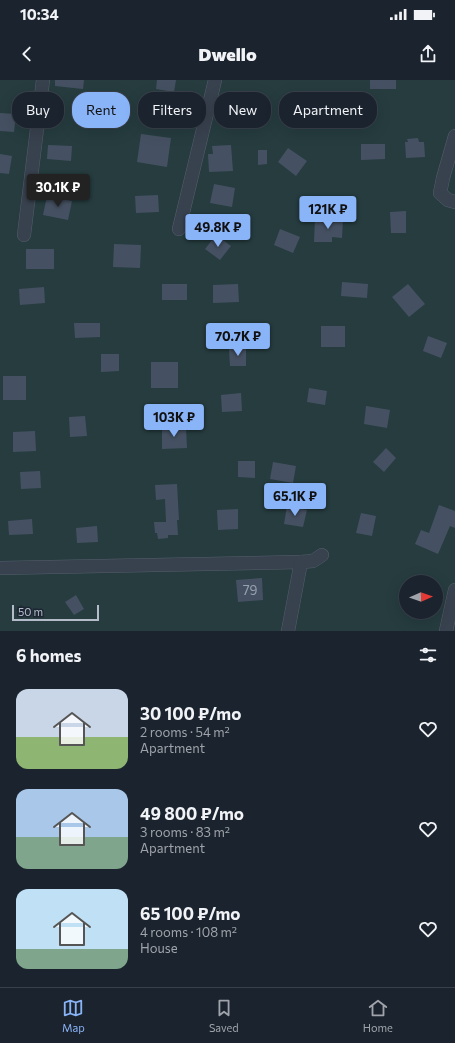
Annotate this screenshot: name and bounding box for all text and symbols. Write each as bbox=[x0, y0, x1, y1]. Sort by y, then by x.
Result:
text: 10:34 bbox=[20, 5, 59, 23]
icon: back bbox=[16, 43, 38, 65]
text: Dwello bbox=[198, 43, 257, 65]
icon: share bbox=[417, 43, 439, 65]
chip: Buy bbox=[12, 92, 64, 128]
chip: Rent bbox=[72, 92, 130, 128]
chip: Filters bbox=[138, 92, 206, 128]
chip: New bbox=[214, 92, 271, 128]
chip: Apartment bbox=[279, 92, 377, 128]
pin: 30.1K ₽ bbox=[21, 174, 95, 208]
text: 30.1K ₽ bbox=[36, 179, 80, 195]
pin: 121K ₽ bbox=[295, 196, 361, 230]
text: 121K ₽ bbox=[308, 201, 348, 217]
pin: 49.8K ₽ bbox=[181, 214, 255, 248]
text: 49.8K ₽ bbox=[194, 219, 242, 235]
pin: 70.7K ₽ bbox=[201, 323, 275, 357]
text: 70.7K ₽ bbox=[215, 328, 261, 344]
pin: 103K ₽ bbox=[141, 404, 207, 438]
text: 103K ₽ bbox=[153, 409, 195, 425]
pin: 65.1K ₽ bbox=[258, 483, 332, 517]
text: 65.1K ₽ bbox=[273, 488, 317, 504]
north arrow bbox=[399, 575, 443, 619]
map controls bbox=[399, 575, 443, 619]
house number: 79 bbox=[243, 582, 257, 598]
scale bar bbox=[12, 603, 99, 622]
text: 50 m bbox=[18, 605, 43, 618]
icon: filters bbox=[417, 644, 439, 666]
text: 6 homes bbox=[16, 645, 81, 666]
text: 30 100 ₽/mo bbox=[140, 703, 241, 724]
icon: home bbox=[48, 705, 96, 753]
icon: heart bbox=[417, 718, 439, 740]
text: 2 rooms · 54 m² bbox=[140, 724, 230, 740]
text: Apartment bbox=[140, 740, 205, 756]
text: 49 800 ₽/mo bbox=[140, 803, 244, 824]
icon: home bbox=[48, 805, 96, 853]
icon: heart bbox=[417, 818, 439, 840]
text: 3 rooms · 83 m² bbox=[140, 824, 230, 840]
text: Apartment bbox=[140, 840, 205, 856]
text: 65 100 ₽/mo bbox=[140, 903, 241, 924]
icon: home bbox=[48, 905, 96, 953]
icon: heart bbox=[417, 918, 439, 940]
text: 4 rooms · 108 m² bbox=[140, 924, 237, 940]
text: House bbox=[140, 940, 178, 956]
tab: Map bbox=[62, 997, 85, 1034]
tab: Saved bbox=[209, 997, 239, 1034]
tab: Home bbox=[363, 997, 393, 1034]

